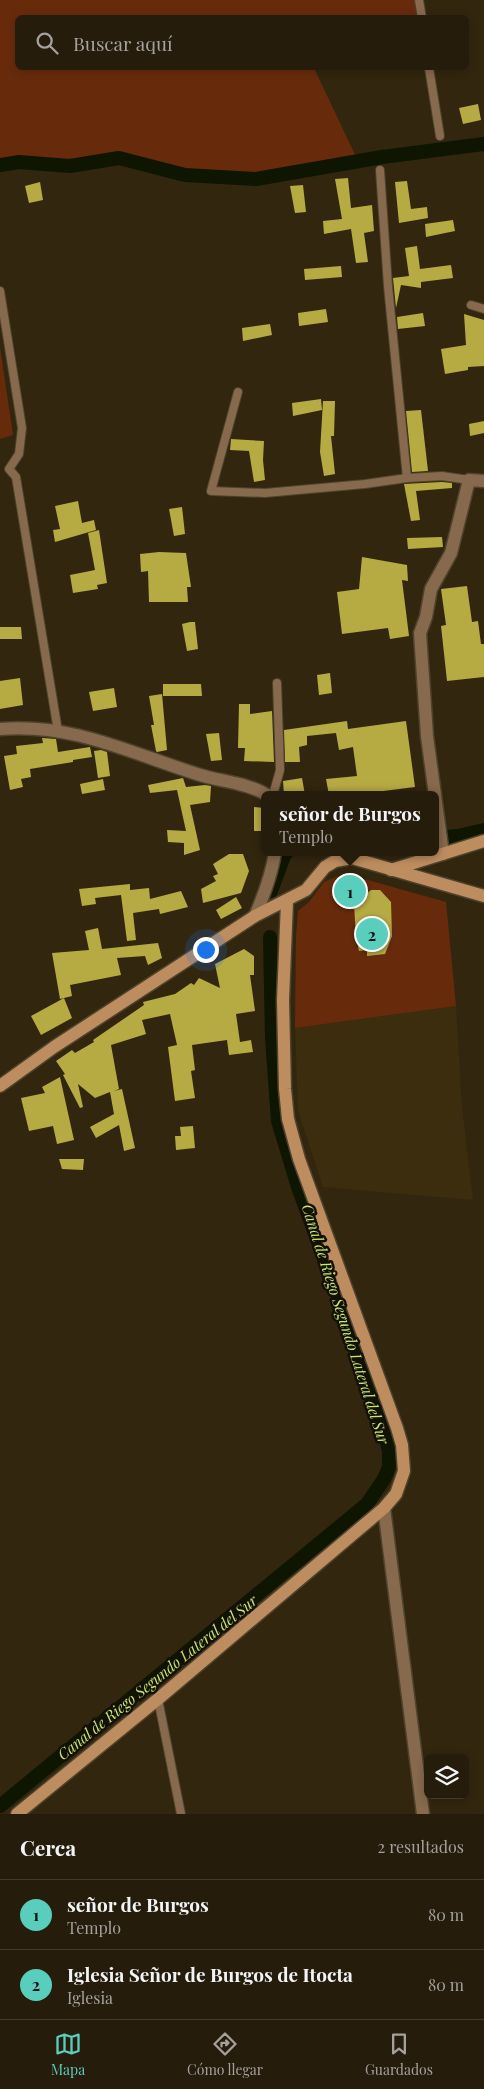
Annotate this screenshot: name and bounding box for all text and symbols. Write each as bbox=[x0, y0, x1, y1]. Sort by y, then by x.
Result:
search box bbox=[15, 15, 469, 70]
icon: search bbox=[33, 29, 61, 57]
text: Buscar aquí bbox=[73, 30, 173, 56]
popup bbox=[261, 791, 439, 856]
text: señor de Burgos bbox=[279, 800, 421, 826]
text: Templo bbox=[279, 826, 333, 847]
pin: 1 bbox=[334, 872, 366, 910]
pin: 2 bbox=[356, 915, 388, 953]
your location bbox=[193, 937, 219, 963]
water label: Canal de Riego Segundo Lateral del Sur bbox=[298, 1201, 395, 1447]
water label: Canal de Riego Segundo Lateral del Sur bbox=[53, 1590, 261, 1764]
map controls bbox=[424, 1754, 469, 1799]
button: layers bbox=[424, 1754, 469, 1799]
text: Cerca bbox=[20, 1833, 76, 1861]
text: 2 resultados bbox=[378, 1836, 464, 1857]
text: señor de Burgos bbox=[67, 1891, 209, 1917]
text: 1 bbox=[33, 1904, 39, 1925]
text: 80 m bbox=[428, 1904, 464, 1925]
text: Templo bbox=[67, 1917, 121, 1938]
text: Iglesia Señor de Burgos de Itocta bbox=[67, 1961, 353, 1987]
text: 2 bbox=[32, 1974, 40, 1995]
text: 80 m bbox=[428, 1974, 464, 1995]
text: Iglesia bbox=[67, 1987, 113, 2008]
tab: Mapa bbox=[51, 2030, 85, 2079]
tab: Cómo llegar bbox=[187, 2030, 263, 2079]
tab: Guardados bbox=[365, 2030, 433, 2079]

